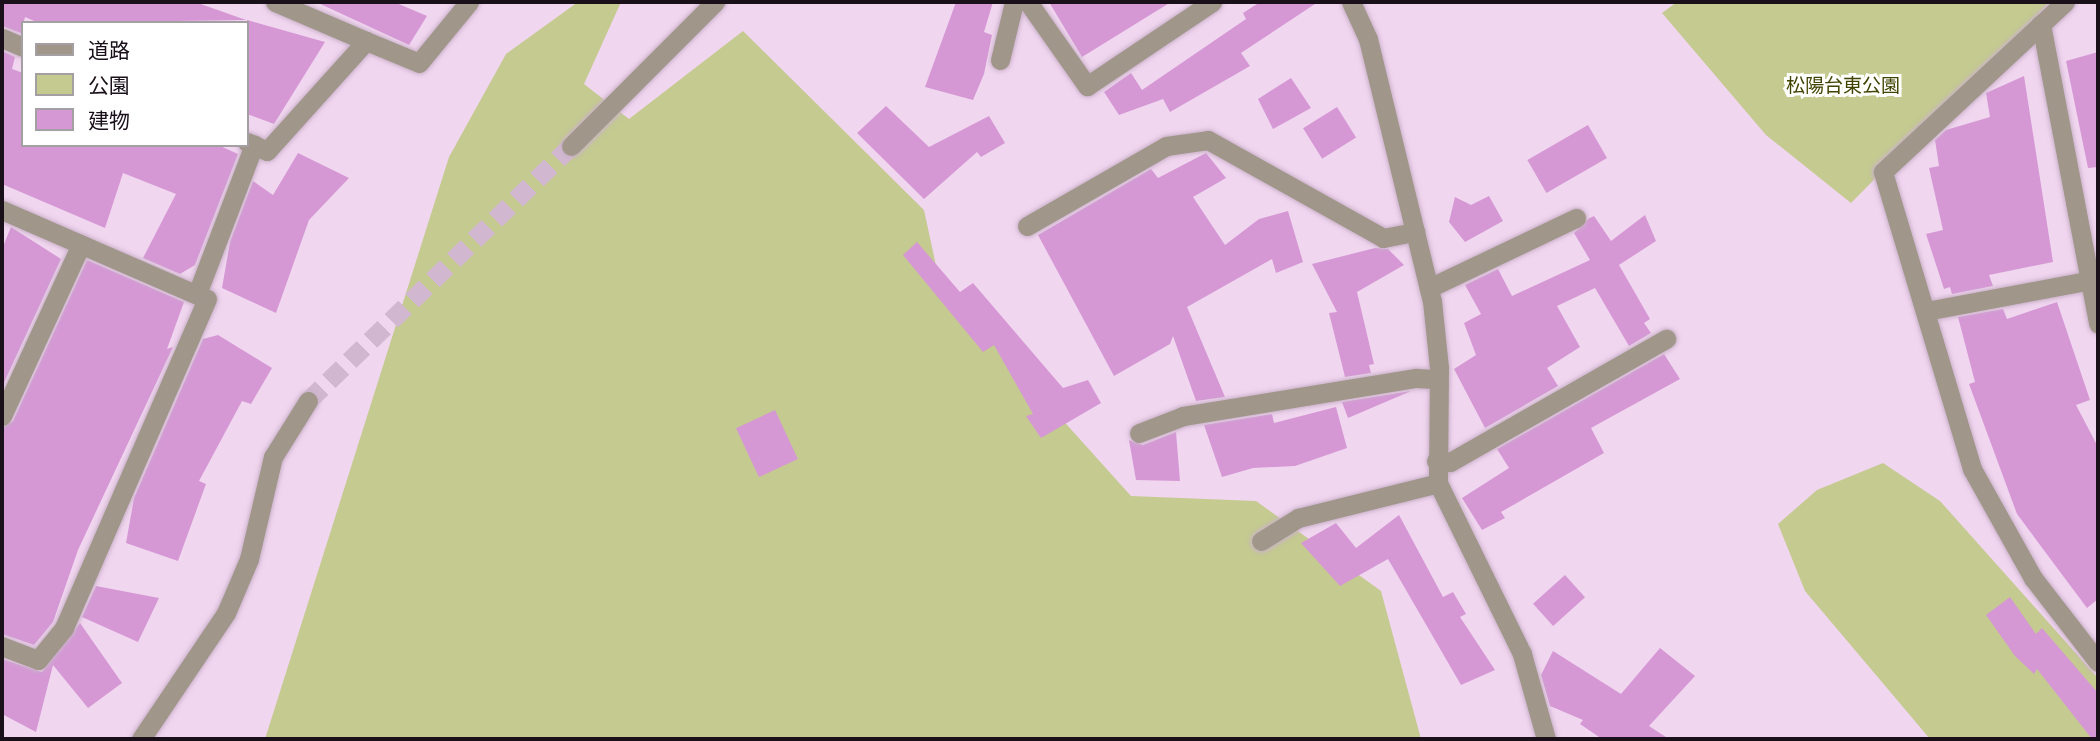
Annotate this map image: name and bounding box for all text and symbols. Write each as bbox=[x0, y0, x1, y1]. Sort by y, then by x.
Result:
legend bbox=[21, 21, 248, 147]
text: 道路 bbox=[88, 39, 130, 66]
text: 公園 bbox=[88, 74, 130, 101]
park label: 松陽台東公園 bbox=[1786, 77, 1900, 99]
text: 建物 bbox=[88, 109, 130, 136]

